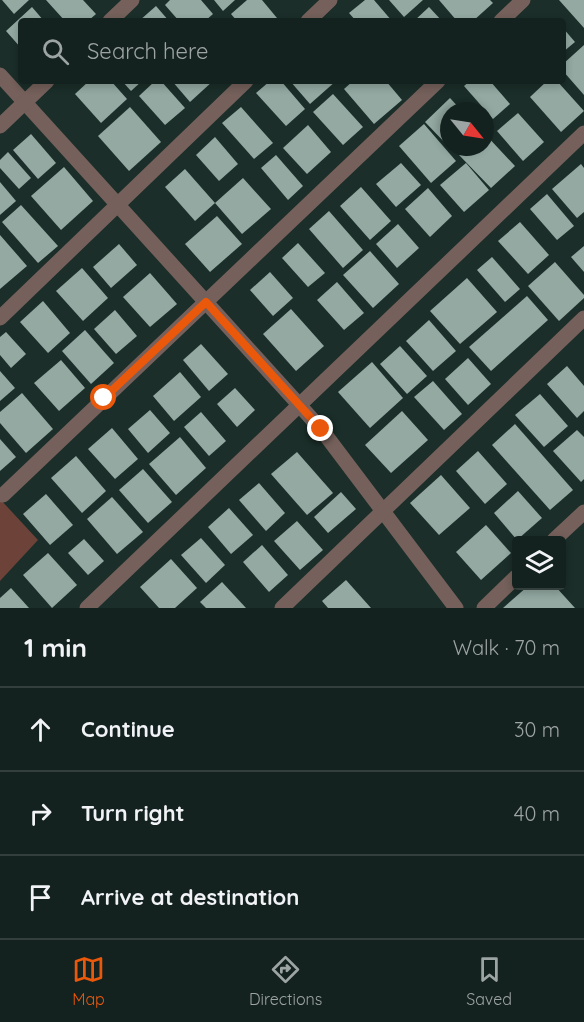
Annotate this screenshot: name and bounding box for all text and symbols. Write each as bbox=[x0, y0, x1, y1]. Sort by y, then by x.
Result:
search box bbox=[18, 18, 566, 84]
icon: search bbox=[39, 35, 72, 68]
text: Search here bbox=[87, 37, 208, 65]
north arrow bbox=[440, 102, 494, 156]
route start bbox=[90, 384, 116, 410]
route end bbox=[307, 415, 333, 441]
map controls bbox=[512, 536, 566, 590]
button: layers bbox=[512, 536, 566, 590]
text: 1 min bbox=[24, 631, 87, 664]
text: Walk · 70 m bbox=[453, 635, 560, 660]
icon: ahead bbox=[24, 713, 57, 746]
text: Continue bbox=[81, 715, 175, 743]
text: 30 m bbox=[514, 717, 560, 742]
icon: right bbox=[24, 797, 57, 830]
text: Turn right bbox=[81, 799, 185, 827]
text: 40 m bbox=[514, 801, 560, 826]
icon: arrive bbox=[24, 881, 57, 914]
text: Arrive at destination bbox=[81, 883, 299, 911]
tab: Map bbox=[72, 953, 105, 1009]
tab: Directions bbox=[249, 953, 322, 1009]
tab: Saved bbox=[466, 953, 512, 1009]

